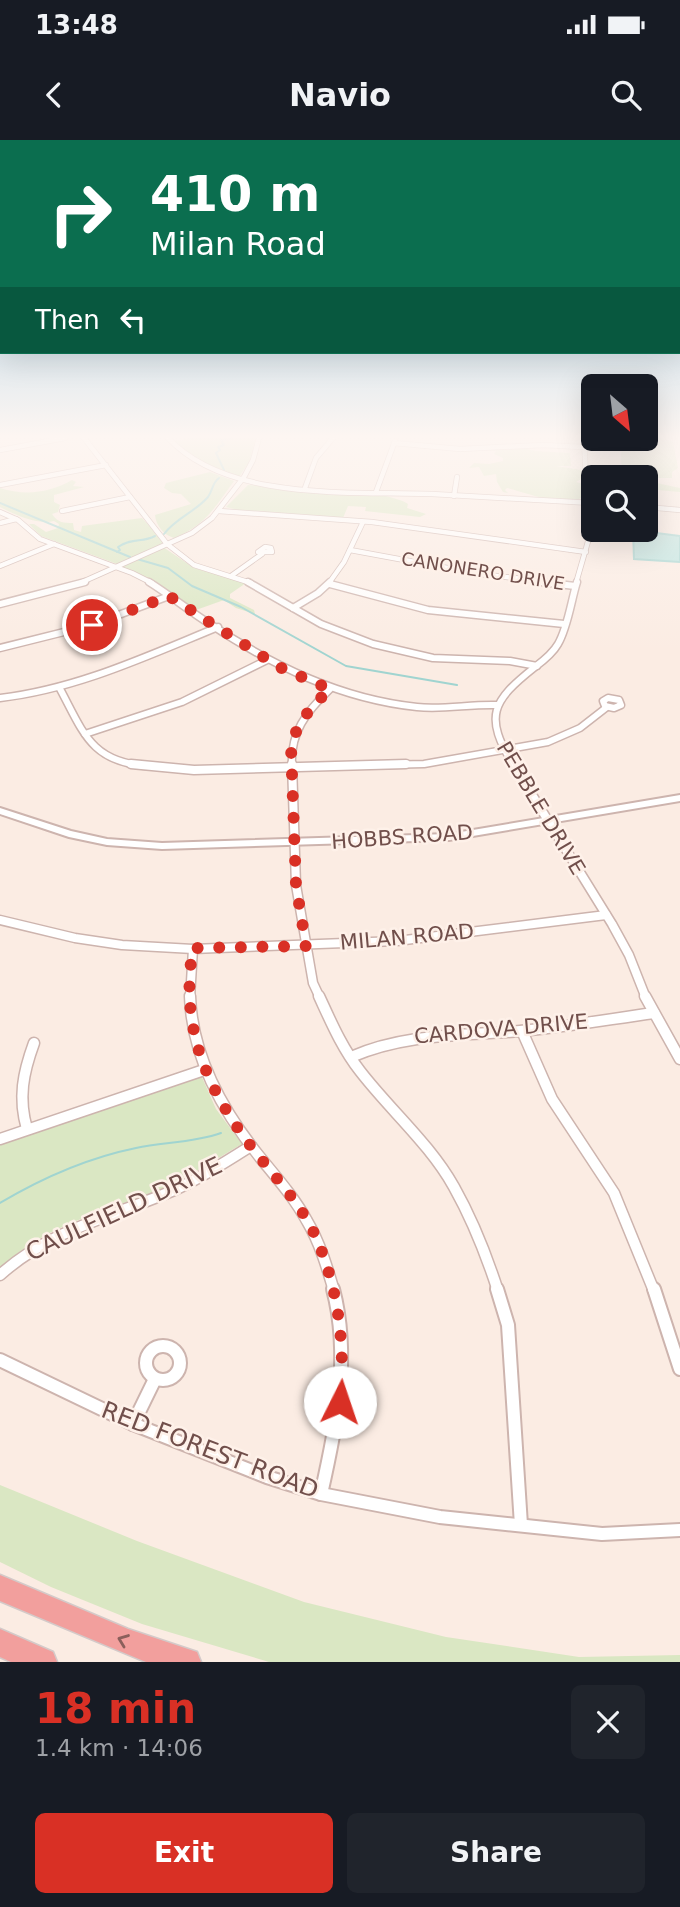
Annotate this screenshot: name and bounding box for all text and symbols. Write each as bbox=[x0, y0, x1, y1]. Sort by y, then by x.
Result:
text: 13:48 bbox=[35, 10, 118, 40]
icon: back bbox=[35, 76, 73, 114]
text: Navio bbox=[289, 76, 391, 114]
icon: search bbox=[607, 76, 645, 114]
text: 410 m bbox=[150, 166, 320, 223]
icon: right bbox=[35, 168, 126, 259]
text: Milan Road bbox=[150, 225, 326, 263]
icon: left bbox=[114, 301, 152, 339]
text: Then bbox=[35, 305, 100, 335]
north arrow bbox=[581, 374, 658, 452]
map controls bbox=[581, 374, 658, 542]
button: search bbox=[581, 465, 658, 542]
street label: CANONERO DRIVE bbox=[400, 548, 566, 594]
pin bbox=[62, 595, 122, 655]
icon: arrive bbox=[73, 606, 111, 644]
street label: PEBBLE DRIVE bbox=[492, 737, 590, 879]
street label: HOBBS ROAD bbox=[330, 820, 474, 854]
street label: MILAN ROAD bbox=[339, 919, 475, 955]
street label: CARDOVA DRIVE bbox=[413, 1009, 589, 1049]
street label: CAULFIELD DRIVE bbox=[21, 1151, 227, 1267]
position arrow bbox=[303, 1365, 377, 1439]
street label: RED FOREST ROAD bbox=[98, 1396, 322, 1504]
one-way arrow bbox=[117, 1634, 129, 1648]
text: 18 min bbox=[35, 1684, 196, 1733]
button: close bbox=[571, 1685, 645, 1759]
text: 1.4 km · 14:06 bbox=[35, 1735, 203, 1761]
button: Exit bbox=[35, 1813, 333, 1893]
button: Share bbox=[347, 1813, 645, 1893]

